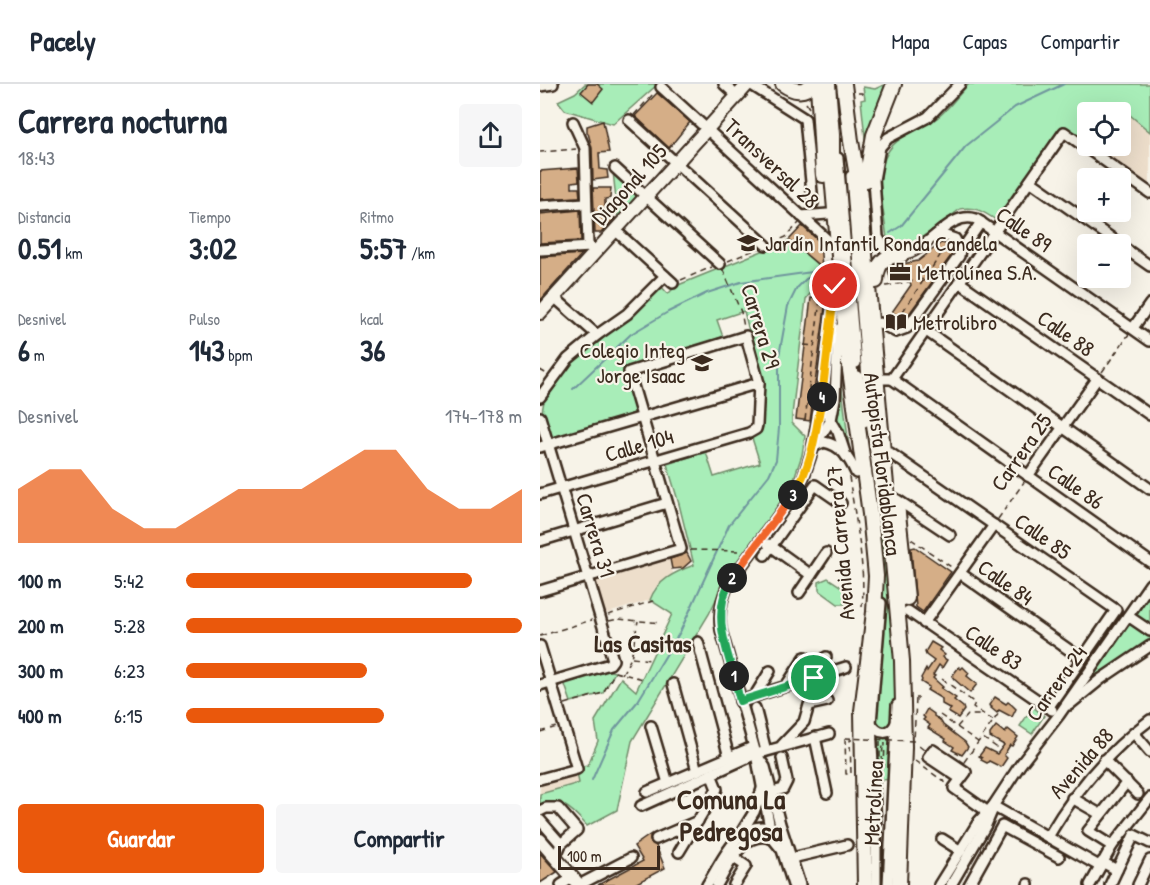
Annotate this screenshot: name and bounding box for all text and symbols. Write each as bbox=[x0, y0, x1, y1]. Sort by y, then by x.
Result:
text: Pacely bbox=[30, 22, 96, 60]
text: Mapa bbox=[891, 27, 929, 56]
text: Capas bbox=[962, 27, 1007, 56]
text: Compartir bbox=[1040, 27, 1120, 56]
text: Carrera nocturna bbox=[18, 99, 227, 143]
map controls bbox=[1077, 102, 1131, 288]
button: locate bbox=[1077, 102, 1131, 156]
button: share bbox=[459, 104, 522, 167]
street label: Transversal 28 bbox=[718, 111, 826, 215]
street label: Diagonal 105 bbox=[585, 137, 673, 231]
text: 18:43 bbox=[18, 144, 55, 171]
button: + bbox=[1077, 168, 1131, 222]
street label: Calle 89 bbox=[990, 199, 1058, 259]
text: Distancia bbox=[18, 206, 70, 228]
text: Tiempo bbox=[189, 206, 231, 228]
text: Ritmo bbox=[360, 206, 394, 228]
text: 0.51 bbox=[18, 228, 61, 268]
text: 3:02 bbox=[189, 228, 237, 268]
text: 5:57 bbox=[360, 228, 407, 268]
place label: Jardín Infantil Ronda Candela bbox=[765, 228, 998, 258]
school or university icon: Jardín Infantil Ronda Candela bbox=[736, 231, 760, 255]
button: − bbox=[1077, 234, 1131, 288]
text: km bbox=[61, 242, 83, 264]
text: /km bbox=[407, 242, 435, 264]
place label: Metrolínea S.A. bbox=[917, 257, 1037, 287]
pin bbox=[809, 260, 860, 311]
office icon: Metrolínea S.A. bbox=[888, 260, 912, 284]
icon: check bbox=[818, 269, 851, 302]
street label: Carrera 29 bbox=[734, 280, 788, 372]
street label: Calle 88 bbox=[1032, 303, 1100, 363]
place label: Metrolibro bbox=[913, 307, 997, 337]
text: Desnivel bbox=[18, 308, 66, 330]
text: Pulso bbox=[189, 308, 220, 330]
text: kcal bbox=[360, 308, 383, 330]
library icon: Metrolibro bbox=[884, 310, 908, 334]
text: 6 bbox=[18, 330, 30, 370]
text: 143 bbox=[189, 330, 225, 370]
text: 36 bbox=[360, 330, 385, 370]
place label: Colegio Integ Jorge Isaac bbox=[580, 335, 685, 390]
text: m bbox=[30, 344, 45, 366]
text: bpm bbox=[225, 344, 253, 366]
school or university icon: Colegio Integ Jorge Isaac bbox=[690, 351, 714, 375]
street label: Autopista Floridablanca bbox=[857, 371, 909, 558]
pin: 4 bbox=[807, 382, 837, 412]
text: 4 bbox=[819, 386, 825, 408]
text: Desnivel bbox=[18, 402, 78, 429]
text: 174–178 m bbox=[445, 402, 522, 429]
street label: Carrera 25 bbox=[983, 407, 1059, 497]
street label: Calle 104 bbox=[601, 421, 677, 469]
street label: Calle 86 bbox=[1042, 456, 1110, 516]
street label: Avenida Carrera 27 bbox=[818, 464, 862, 622]
pin: 3 bbox=[778, 480, 808, 510]
text: 3 bbox=[789, 484, 797, 506]
street label: Carrera 31 bbox=[569, 489, 623, 581]
street label: Calle 85 bbox=[1009, 506, 1077, 566]
street label: Calle 84 bbox=[972, 552, 1040, 612]
pin: 2 bbox=[717, 563, 747, 593]
text: 100 m bbox=[18, 567, 61, 594]
text: 5:42 bbox=[114, 567, 144, 594]
text: 2 bbox=[728, 567, 736, 589]
text: 200 m bbox=[18, 612, 63, 639]
text: 5:28 bbox=[114, 612, 145, 639]
street label: Calle 83 bbox=[959, 617, 1029, 677]
district label: Las Casitas bbox=[594, 627, 692, 659]
street label: Carrera 24 bbox=[1018, 639, 1094, 727]
pin bbox=[788, 652, 839, 703]
text: 300 m bbox=[18, 657, 63, 684]
text: 6:23 bbox=[114, 657, 145, 684]
pin: 1 bbox=[719, 661, 749, 691]
icon: arrive bbox=[797, 661, 830, 694]
text: 1 bbox=[731, 665, 737, 687]
text: 400 m bbox=[18, 702, 62, 729]
text: 6:15 bbox=[114, 702, 142, 729]
street label: Avenida 88 bbox=[1042, 721, 1120, 805]
street label: Metrolínea bbox=[856, 759, 890, 846]
district label: Comuna La Pedregosa bbox=[677, 780, 785, 851]
button: Guardar bbox=[18, 804, 264, 873]
button: Compartir bbox=[276, 804, 522, 873]
scale bar bbox=[558, 843, 660, 870]
text: 100 m bbox=[567, 845, 602, 867]

